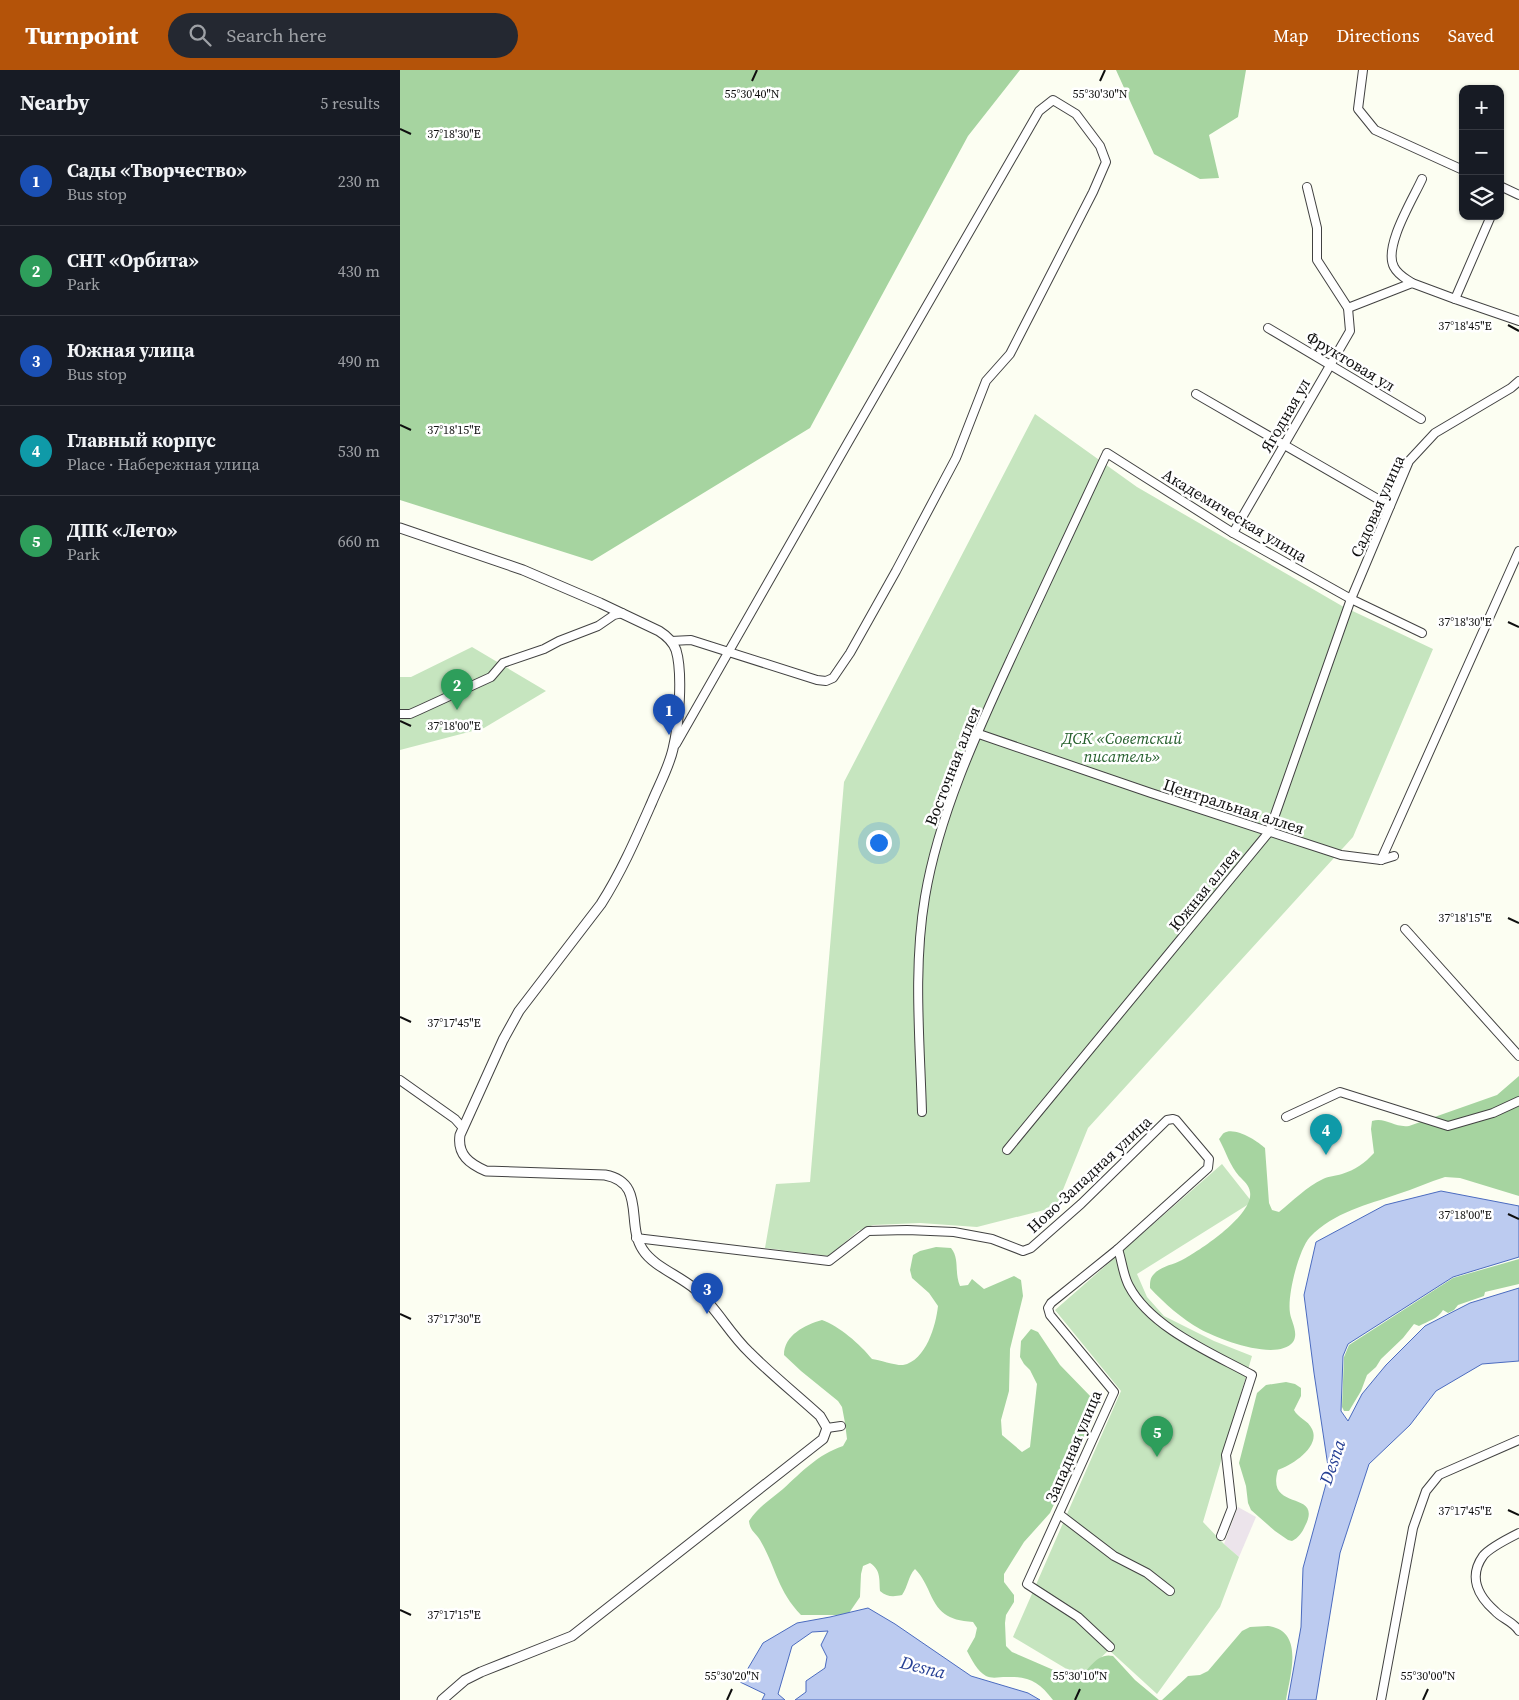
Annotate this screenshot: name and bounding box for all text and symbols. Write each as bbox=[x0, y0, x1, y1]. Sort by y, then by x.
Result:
search box bbox=[168, 13, 518, 58]
text: Turnpoint bbox=[25, 19, 138, 52]
icon: search bbox=[186, 21, 214, 49]
text: Search here bbox=[226, 22, 327, 48]
text: Map bbox=[1273, 23, 1309, 48]
text: Directions bbox=[1337, 23, 1420, 48]
text: Saved bbox=[1448, 23, 1494, 48]
map controls bbox=[1459, 85, 1504, 220]
button: + bbox=[1459, 85, 1504, 130]
text: 55°30'40"N bbox=[724, 86, 780, 102]
text: 55°30'30"N bbox=[1072, 86, 1128, 102]
text: Nearby bbox=[20, 88, 90, 117]
text: 5 results bbox=[320, 92, 380, 114]
text: 37°18'30"E bbox=[427, 126, 481, 142]
button: − bbox=[1459, 130, 1504, 175]
text: Сады «Творчество» bbox=[67, 157, 247, 183]
text: 1 bbox=[32, 170, 40, 192]
text: 230 m bbox=[338, 170, 380, 192]
button: layers bbox=[1459, 175, 1504, 220]
text: Bus stop bbox=[67, 183, 127, 205]
text: СНТ «Орбита» bbox=[67, 247, 199, 273]
text: 2 bbox=[32, 260, 40, 282]
text: 430 m bbox=[338, 260, 380, 282]
text: Park bbox=[67, 273, 100, 295]
text: 37°18'45"E bbox=[1438, 318, 1492, 334]
street label: Фруктовая ул bbox=[1302, 326, 1400, 396]
text: Южная улица bbox=[67, 337, 195, 363]
text: 3 bbox=[32, 350, 40, 372]
text: 490 m bbox=[338, 350, 380, 372]
text: Bus stop bbox=[67, 363, 127, 385]
street label: Ягодная ул bbox=[1255, 374, 1315, 456]
text: 37°18'15"E bbox=[427, 422, 481, 438]
text: Главный корпус bbox=[67, 427, 216, 453]
text: 4 bbox=[32, 440, 40, 462]
text: 530 m bbox=[338, 440, 380, 462]
street label: Садовая улица bbox=[1345, 451, 1410, 561]
text: Place · Набережная улица bbox=[67, 453, 260, 475]
street label: Академическая улица bbox=[1158, 463, 1312, 567]
text: ДПК «Лето» bbox=[67, 517, 177, 543]
text: 5 bbox=[32, 530, 40, 552]
text: 660 m bbox=[338, 530, 380, 552]
text: Park bbox=[67, 543, 100, 565]
text: 37°18'30"E bbox=[1438, 614, 1492, 630]
pin: 2 bbox=[441, 669, 473, 710]
pin: 1 bbox=[653, 694, 685, 735]
street label: Восточная аллея bbox=[919, 703, 985, 829]
text: 37°18'00"E bbox=[427, 718, 481, 734]
park label: ДСК «Советский писатель» bbox=[1060, 727, 1183, 767]
street label: Центральная аллея bbox=[1161, 773, 1307, 839]
your location bbox=[866, 830, 892, 856]
street label: Южная аллея bbox=[1164, 843, 1244, 935]
text: 37°18'15"E bbox=[1438, 910, 1492, 926]
text: 37°17'45"E bbox=[427, 1015, 481, 1031]
street label: Ново-Западная улица bbox=[1022, 1110, 1157, 1238]
pin: 4 bbox=[1310, 1114, 1342, 1155]
text: 37°18'00"E bbox=[1438, 1207, 1492, 1223]
pin: 3 bbox=[691, 1273, 723, 1314]
text: 37°17'30"E bbox=[427, 1311, 481, 1327]
street label: Западная улица bbox=[1040, 1386, 1107, 1505]
pin: 5 bbox=[1141, 1416, 1173, 1457]
water label: Desna bbox=[1312, 1436, 1351, 1489]
text: 37°17'45"E bbox=[1438, 1503, 1492, 1519]
text: 37°17'15"E bbox=[427, 1607, 481, 1623]
water label: Desna bbox=[897, 1649, 949, 1685]
text: 55°30'20"N bbox=[704, 1668, 760, 1684]
text: 55°30'10"N bbox=[1052, 1668, 1108, 1684]
text: 55°30'00"N bbox=[1400, 1668, 1456, 1684]

